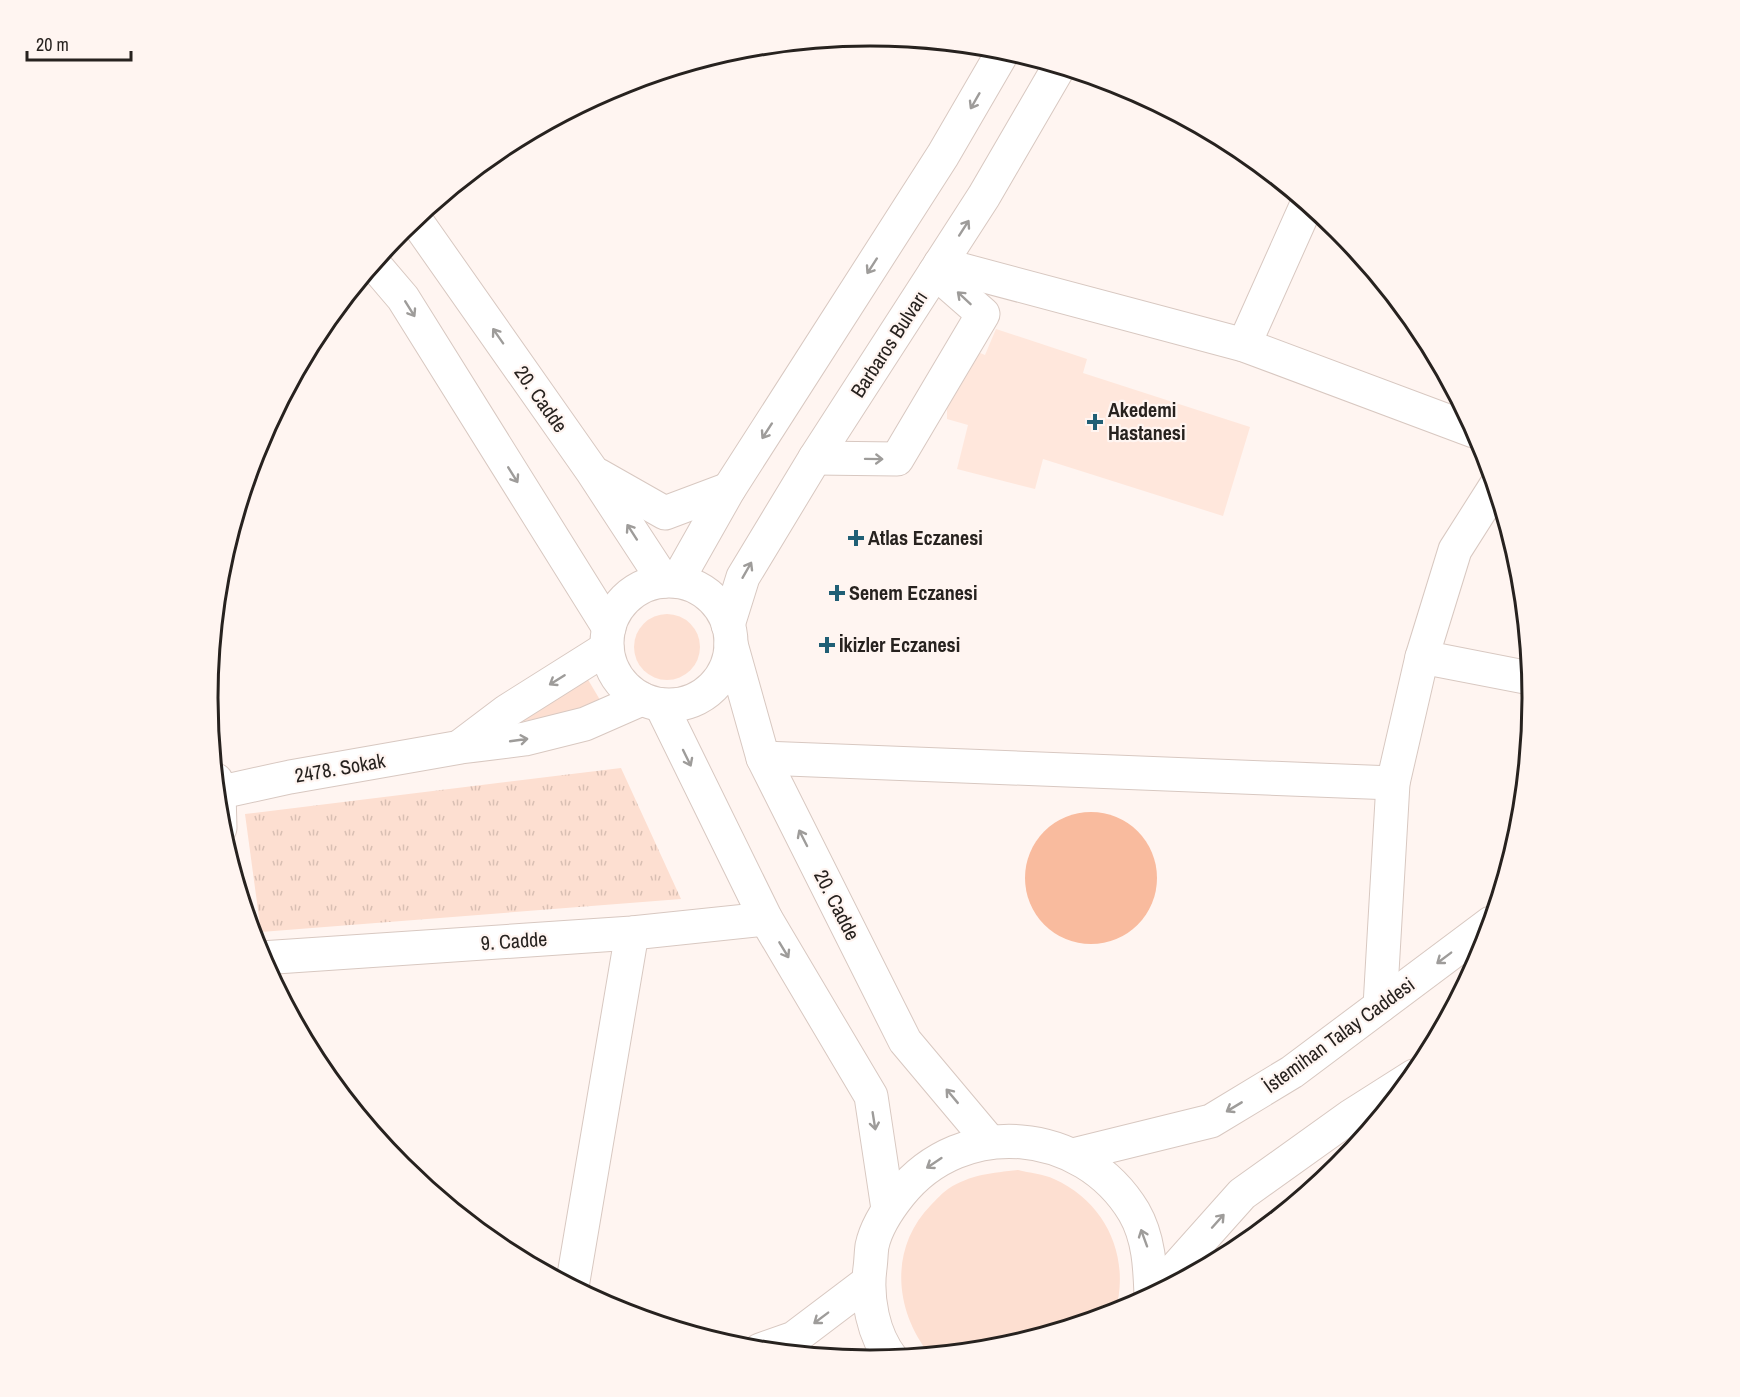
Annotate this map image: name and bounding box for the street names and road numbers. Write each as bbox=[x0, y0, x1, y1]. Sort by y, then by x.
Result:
street label: Barbaros Bulvarı bbox=[844, 285, 933, 402]
street label: 20. Cadde bbox=[509, 360, 574, 437]
street label: 2478. Sokak bbox=[293, 746, 388, 789]
street label: 20. Cadde bbox=[808, 865, 867, 945]
street label: 9. Cadde bbox=[480, 925, 548, 956]
street label: İstemihan Talay Caddesi bbox=[1258, 971, 1420, 1099]

